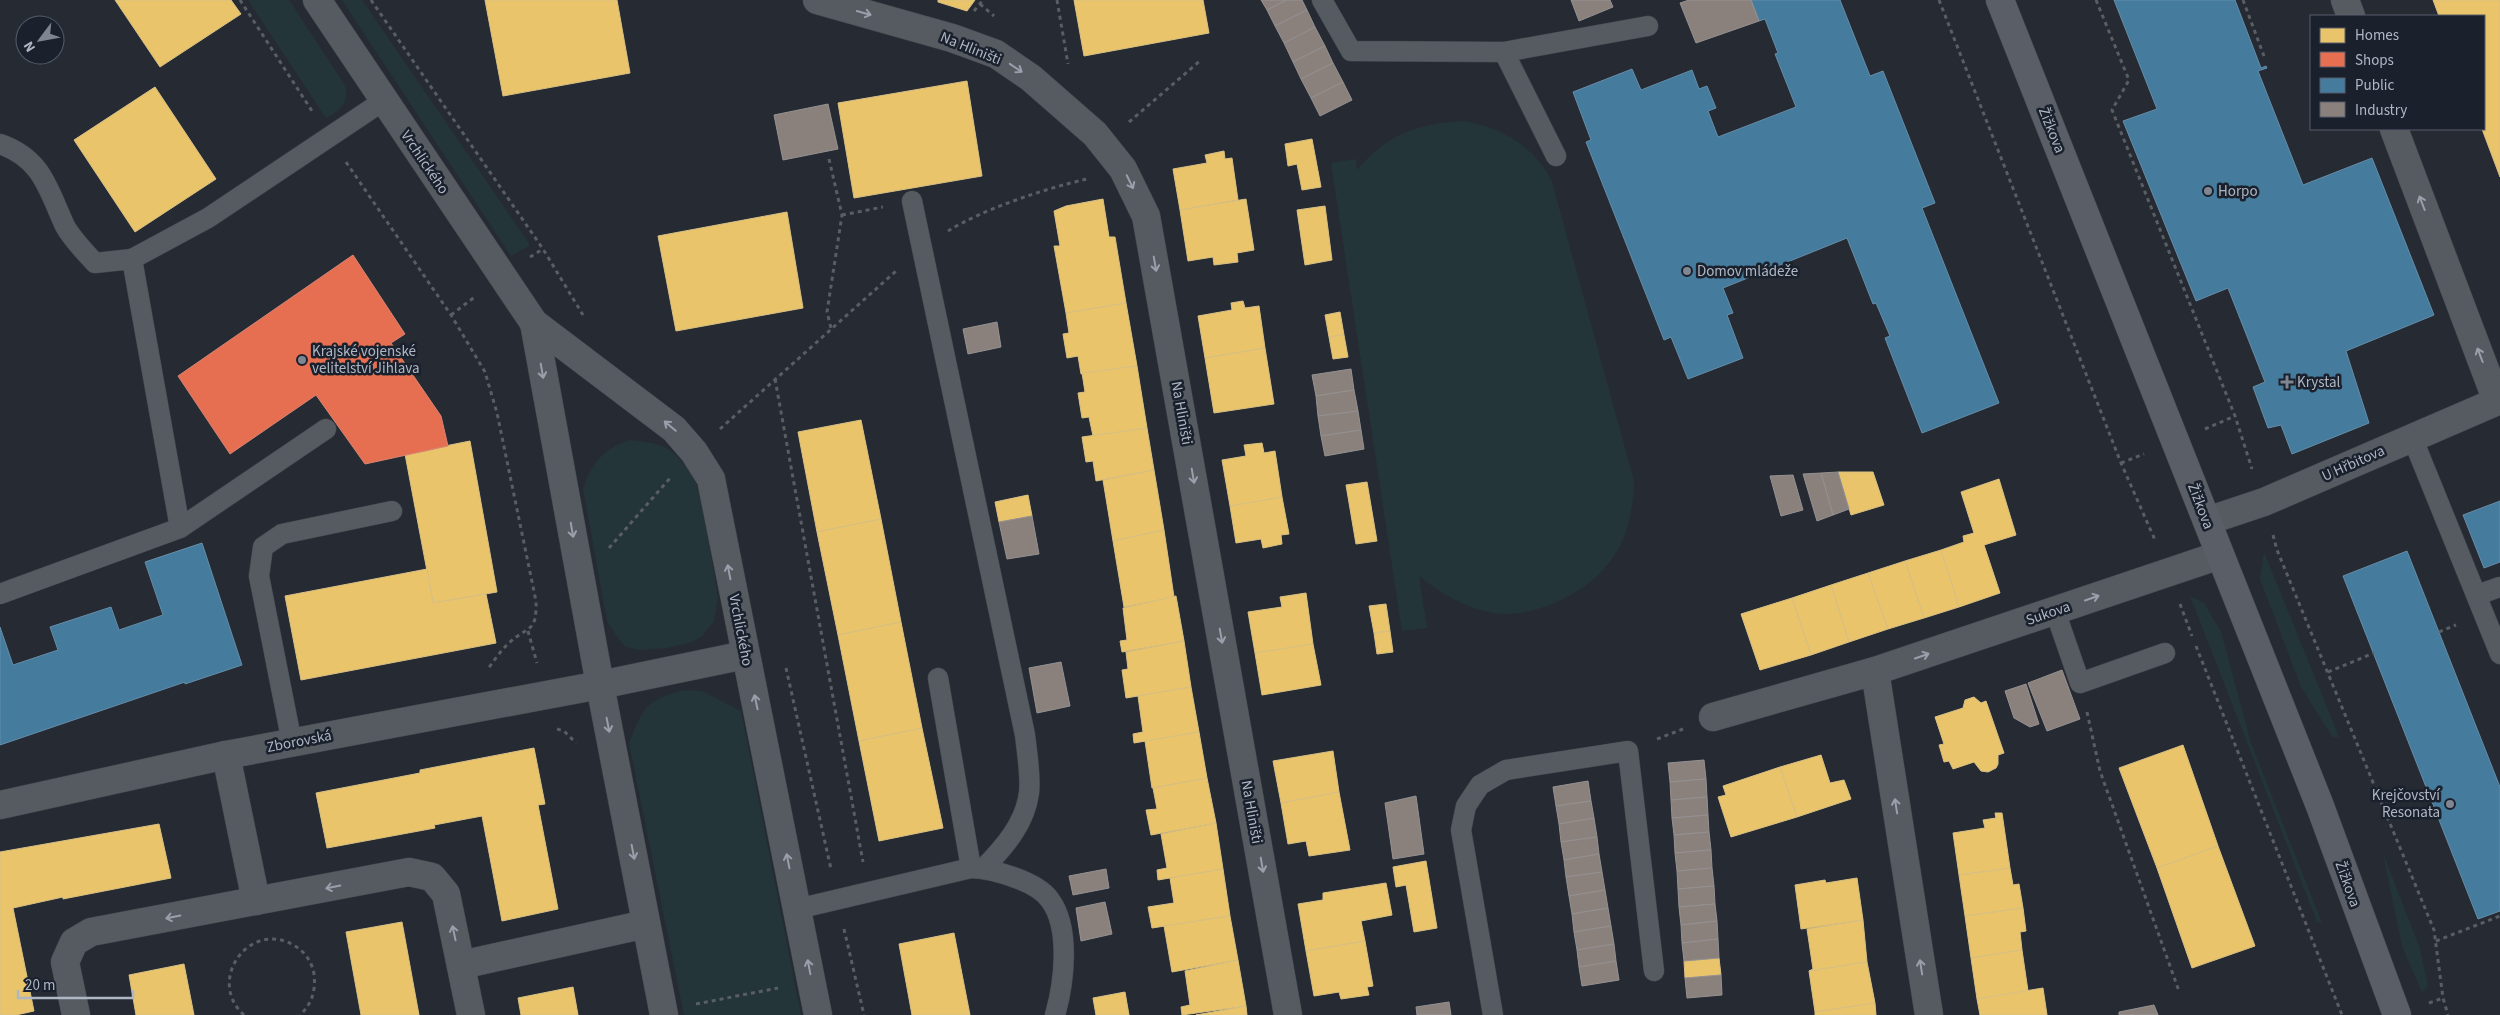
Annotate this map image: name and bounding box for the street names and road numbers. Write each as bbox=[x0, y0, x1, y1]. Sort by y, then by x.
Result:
street label: Na Hliništi bbox=[937, 27, 1005, 70]
street label: Žižkova bbox=[2033, 104, 2070, 156]
street label: Vrchlického bbox=[396, 126, 454, 198]
street label: Na Hliništi bbox=[1166, 380, 1197, 447]
street label: U Hřbitova bbox=[2318, 440, 2388, 487]
street label: Žižkova bbox=[2182, 480, 2219, 532]
street label: Vrchlického bbox=[723, 592, 758, 668]
street label: Sukova bbox=[2023, 596, 2073, 631]
street label: Zborovská bbox=[265, 725, 333, 758]
street label: Na Hliništi bbox=[1236, 779, 1267, 846]
street label: Žižkova bbox=[2330, 858, 2366, 910]

